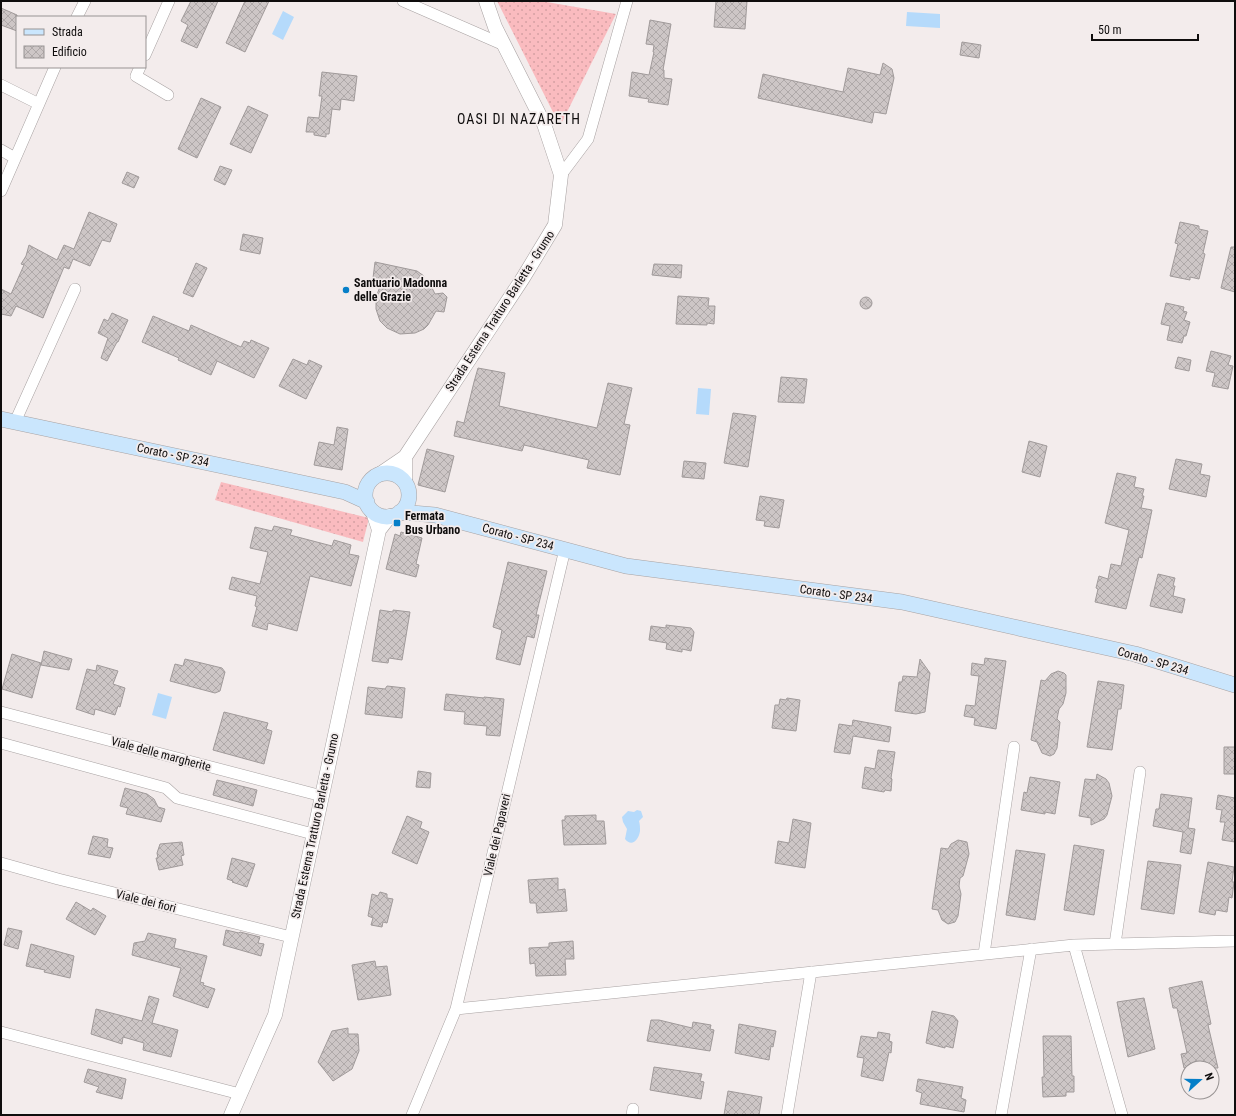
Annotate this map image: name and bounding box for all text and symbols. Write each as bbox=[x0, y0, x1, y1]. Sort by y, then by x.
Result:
legend bbox=[16, 16, 146, 68]
scale bar bbox=[1092, 16, 1198, 42]
text: 50 m bbox=[1098, 23, 1122, 37]
text: Strada bbox=[52, 25, 83, 39]
text: Edificio bbox=[52, 45, 87, 59]
district label: OASI DI NAZARETH bbox=[457, 111, 581, 127]
street label: Strada Esterna Tratturo Barletta - Grumo bbox=[443, 228, 557, 394]
place label: Santuario Madonna delle Grazie bbox=[354, 276, 447, 304]
marker: Santuario Madonna delle Grazie bbox=[341, 285, 351, 295]
street label: Corato - SP 234 bbox=[136, 441, 210, 469]
place label: Fermata Bus Urbano bbox=[405, 509, 460, 537]
marker: Fermata Bus Urbano bbox=[392, 518, 402, 528]
street label: Corato - SP 234 bbox=[481, 521, 555, 553]
street label: Corato - SP 234 bbox=[799, 582, 873, 606]
street label: Corato - SP 234 bbox=[1116, 644, 1190, 678]
street label: Strada Esterna Tratturo Barletta - Grumo bbox=[288, 732, 342, 920]
street label: Viale delle margherite bbox=[109, 734, 213, 774]
street label: Viale dei Papaveri bbox=[481, 792, 513, 878]
street label: Viale dei fiori bbox=[114, 887, 178, 915]
north arrow bbox=[1180, 1060, 1220, 1100]
text: N bbox=[1202, 1071, 1216, 1082]

